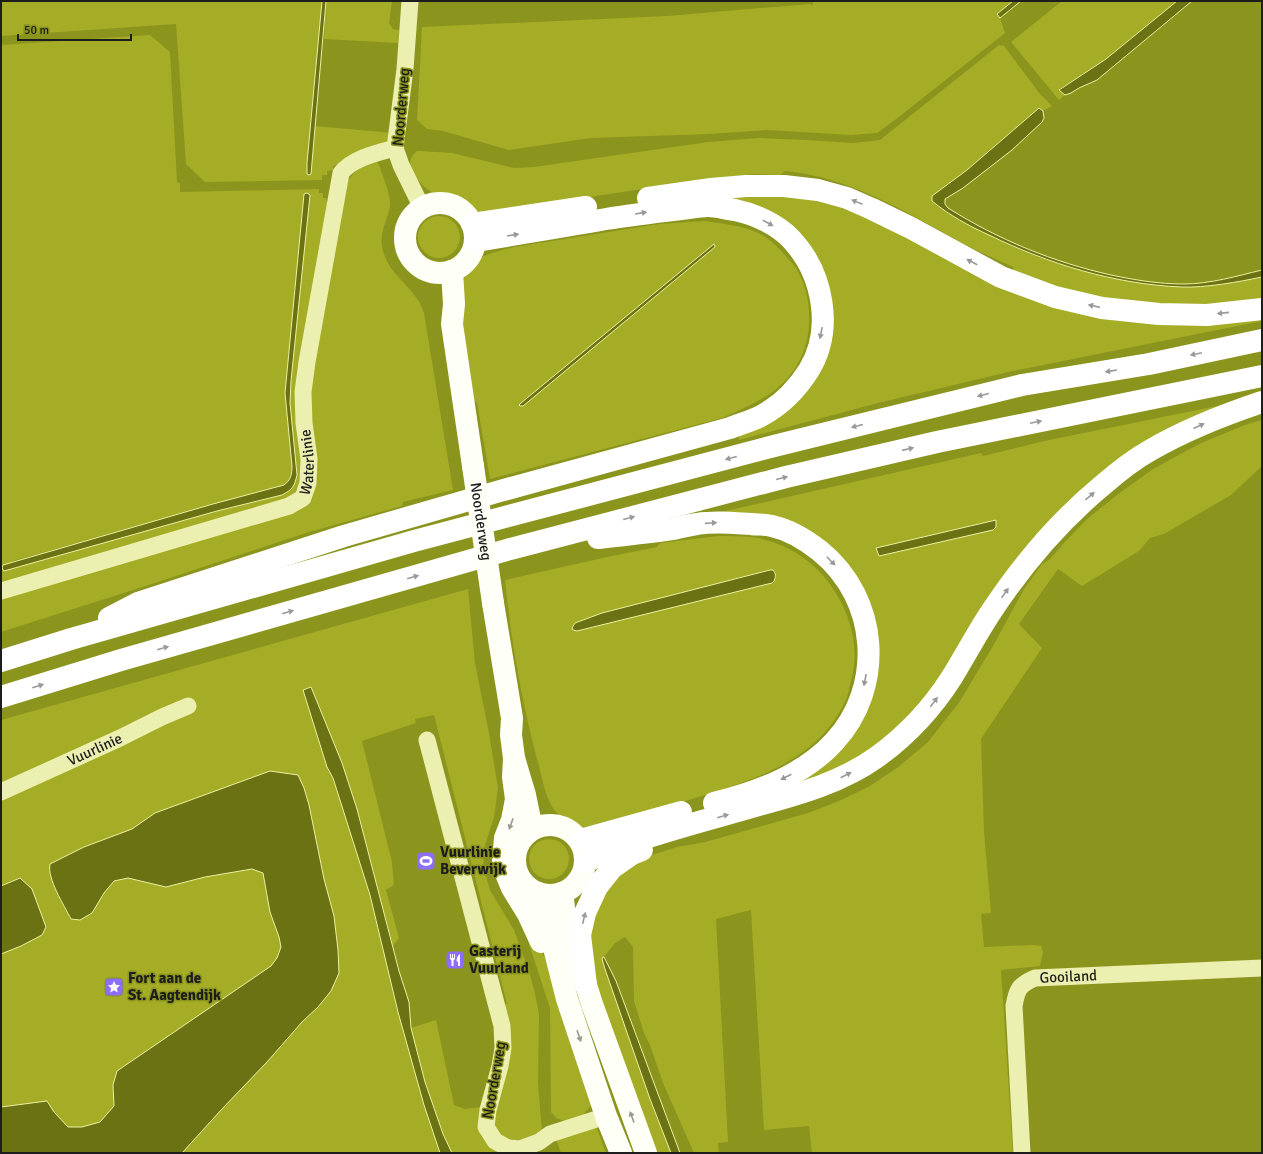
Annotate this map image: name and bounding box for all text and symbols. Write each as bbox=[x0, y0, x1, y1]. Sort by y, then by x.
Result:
scale bar bbox=[18, 16, 131, 42]
text: 50 m bbox=[24, 23, 49, 38]
street label: Noorderweg bbox=[389, 67, 413, 147]
one-way arrow bbox=[850, 199, 862, 205]
one-way arrow bbox=[635, 210, 647, 216]
one-way arrow bbox=[762, 219, 774, 226]
one-way arrow bbox=[507, 232, 519, 238]
one-way arrow bbox=[966, 259, 978, 265]
one-way arrow bbox=[1088, 302, 1100, 308]
one-way arrow bbox=[1217, 310, 1229, 317]
one-way arrow bbox=[818, 326, 824, 339]
one-way arrow bbox=[1190, 352, 1203, 358]
one-way arrow bbox=[1105, 368, 1117, 374]
one-way arrow bbox=[977, 392, 989, 398]
one-way arrow bbox=[1029, 419, 1042, 425]
one-way arrow bbox=[851, 423, 863, 429]
one-way arrow bbox=[1194, 423, 1205, 429]
street label: Waterlinie bbox=[296, 428, 318, 497]
one-way arrow bbox=[903, 446, 915, 452]
one-way arrow bbox=[725, 455, 737, 461]
one-way arrow bbox=[775, 475, 788, 481]
street label: Noorderweg bbox=[467, 481, 496, 562]
one-way arrow bbox=[1085, 491, 1096, 500]
one-way arrow bbox=[623, 515, 635, 521]
one-way arrow bbox=[705, 520, 717, 527]
one-way arrow bbox=[826, 556, 836, 566]
one-way arrow bbox=[407, 574, 419, 580]
one-way arrow bbox=[1001, 587, 1008, 598]
one-way arrow bbox=[282, 609, 294, 615]
one-way arrow bbox=[157, 645, 169, 651]
one-way arrow bbox=[862, 674, 868, 686]
one-way arrow bbox=[33, 682, 45, 688]
one-way arrow bbox=[929, 696, 938, 707]
street label: Vuurlinie bbox=[65, 729, 125, 770]
one-way arrow bbox=[840, 772, 852, 778]
one-way arrow bbox=[780, 774, 792, 780]
one-way arrow bbox=[717, 813, 729, 819]
one-way arrow bbox=[507, 818, 513, 830]
place label: Vuurlinie Beverwijk bbox=[440, 843, 506, 878]
sports icon: Vuurlinie Beverwijk bbox=[415, 850, 437, 872]
one-way arrow bbox=[582, 912, 588, 925]
place label: Gasterij Vuurland bbox=[469, 942, 529, 977]
restaurant icon: Gasterij Vuurland bbox=[444, 949, 466, 971]
street label: Gooiland bbox=[1039, 966, 1098, 987]
place label: Fort aan de St. Aagtendijk bbox=[128, 969, 221, 1004]
place icon: Fort aan de St. Aagtendijk bbox=[103, 976, 125, 998]
one-way arrow bbox=[577, 1031, 583, 1043]
street label: Noorderweg bbox=[478, 1040, 510, 1120]
one-way arrow bbox=[629, 1110, 635, 1122]

